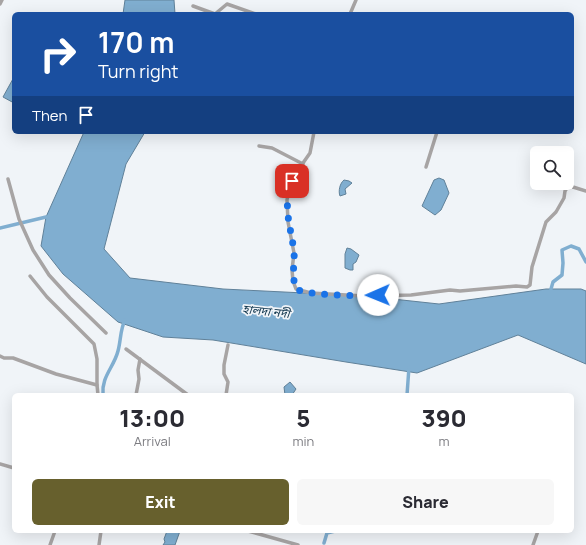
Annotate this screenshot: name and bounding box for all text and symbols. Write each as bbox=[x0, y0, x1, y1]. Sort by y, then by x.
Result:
text: 170 m bbox=[98, 23, 174, 61]
icon: right bbox=[32, 28, 84, 80]
text: Turn right bbox=[98, 59, 179, 83]
icon: arrive bbox=[75, 104, 97, 126]
text: Then bbox=[32, 105, 67, 126]
map controls bbox=[530, 146, 574, 190]
button: search bbox=[530, 146, 574, 190]
pin bbox=[275, 164, 309, 198]
icon: arrive bbox=[281, 170, 303, 192]
position arrow bbox=[357, 274, 399, 316]
water label: হালদা নদী bbox=[241, 300, 293, 322]
text: 13:00 bbox=[119, 401, 185, 434]
text: 5 bbox=[296, 401, 310, 434]
text: 390 bbox=[421, 401, 467, 434]
text: Arrival bbox=[134, 432, 171, 450]
text: min bbox=[292, 432, 314, 450]
text: m bbox=[439, 432, 450, 450]
button: Exit bbox=[32, 479, 289, 525]
button: Share bbox=[297, 479, 554, 525]

